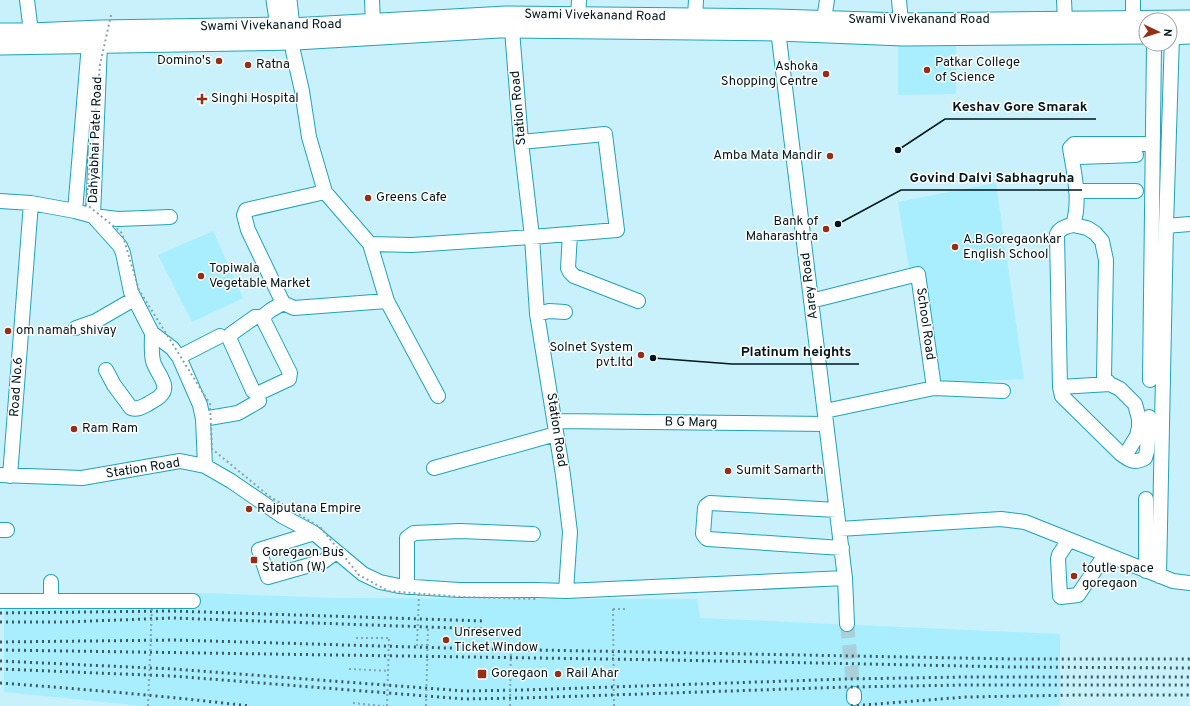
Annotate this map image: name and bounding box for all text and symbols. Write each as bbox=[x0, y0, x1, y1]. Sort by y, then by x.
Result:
street label: Swami Vivekanand Road bbox=[524, 7, 666, 25]
street label: Swami Vivekanand Road bbox=[848, 12, 990, 28]
north arrow bbox=[1138, 12, 1178, 52]
street label: Swami Vivekanand Road bbox=[200, 17, 342, 35]
text: N bbox=[1160, 28, 1174, 37]
place label: Domino's bbox=[157, 53, 211, 69]
place label: Patkar College of Science bbox=[935, 55, 1020, 86]
marker: Domino's bbox=[214, 56, 224, 66]
place label: Ratna bbox=[256, 57, 290, 73]
place label: Ashoka Shopping Centre bbox=[721, 59, 818, 90]
marker: Ratna bbox=[243, 60, 253, 70]
marker: Patkar College of Science bbox=[922, 65, 932, 75]
marker: Ashoka Shopping Centre bbox=[821, 69, 831, 79]
street label: Station Road bbox=[508, 70, 530, 146]
street label: Dahyabhai Patel Road bbox=[86, 76, 106, 204]
place label: Singhi Hospital bbox=[211, 91, 299, 107]
marker: Singhi Hospital bbox=[196, 93, 208, 105]
callout: Keshav Gore Smarak bbox=[945, 93, 1096, 119]
text: Keshav Gore Smarak bbox=[952, 99, 1088, 116]
place label: Amba Mata Mandir bbox=[713, 148, 822, 164]
marker: Amba Mata Mandir bbox=[825, 151, 835, 161]
callout: Govind Dalvi Sabhagruha bbox=[901, 164, 1082, 190]
text: Govind Dalvi Sabhagruha bbox=[910, 170, 1074, 187]
place label: Greens Cafe bbox=[376, 190, 447, 206]
marker: Greens Cafe bbox=[363, 193, 373, 203]
place label: Bank of Maharashtra bbox=[746, 214, 819, 245]
marker: Bank of Maharashtra bbox=[821, 224, 831, 234]
place label: A.B.Goregaonkar English School bbox=[963, 232, 1061, 263]
marker: A.B.Goregaonkar English School bbox=[950, 242, 960, 252]
street label: Aarey Road bbox=[798, 252, 822, 320]
place label: Topiwala Vegetable Market bbox=[209, 261, 310, 292]
marker: Topiwala Vegetable Market bbox=[196, 271, 206, 281]
street label: School Road bbox=[912, 287, 938, 361]
place label: om namah shivay bbox=[16, 323, 117, 339]
marker: om namah shivay bbox=[3, 326, 13, 336]
callout: Platinum heights bbox=[732, 338, 859, 364]
place label: Solnet System pvt.ltd bbox=[549, 340, 633, 371]
text: Platinum heights bbox=[741, 344, 851, 361]
marker: Solnet System pvt.ltd bbox=[636, 350, 646, 360]
street label: Road No.6 bbox=[7, 356, 27, 418]
street label: Station Road bbox=[542, 392, 570, 468]
street label: B G Marg bbox=[665, 415, 717, 431]
place label: Ram Ram bbox=[82, 421, 138, 437]
marker: Ram Ram bbox=[69, 424, 79, 434]
street label: Station Road bbox=[105, 455, 181, 483]
place label: Sumit Samarth bbox=[736, 463, 824, 479]
marker: Sumit Samarth bbox=[723, 466, 733, 476]
place label: Rajputana Empire bbox=[257, 501, 361, 517]
marker: Rajputana Empire bbox=[244, 504, 254, 514]
place label: Goregaon Bus Station (W) bbox=[262, 545, 344, 576]
marker: Goregaon Bus Station (W) bbox=[249, 555, 259, 565]
place label: toutle space goregaon bbox=[1082, 561, 1154, 592]
marker: toutle space goregaon bbox=[1069, 571, 1079, 581]
place label: Unreserved Ticket Window bbox=[454, 625, 538, 656]
marker: Unreserved Ticket Window bbox=[441, 635, 451, 645]
place label: Goregaon bbox=[491, 666, 548, 682]
place label: Rail Ahar bbox=[566, 666, 619, 682]
marker: Goregaon bbox=[476, 668, 488, 680]
marker: Rail Ahar bbox=[553, 669, 563, 679]

